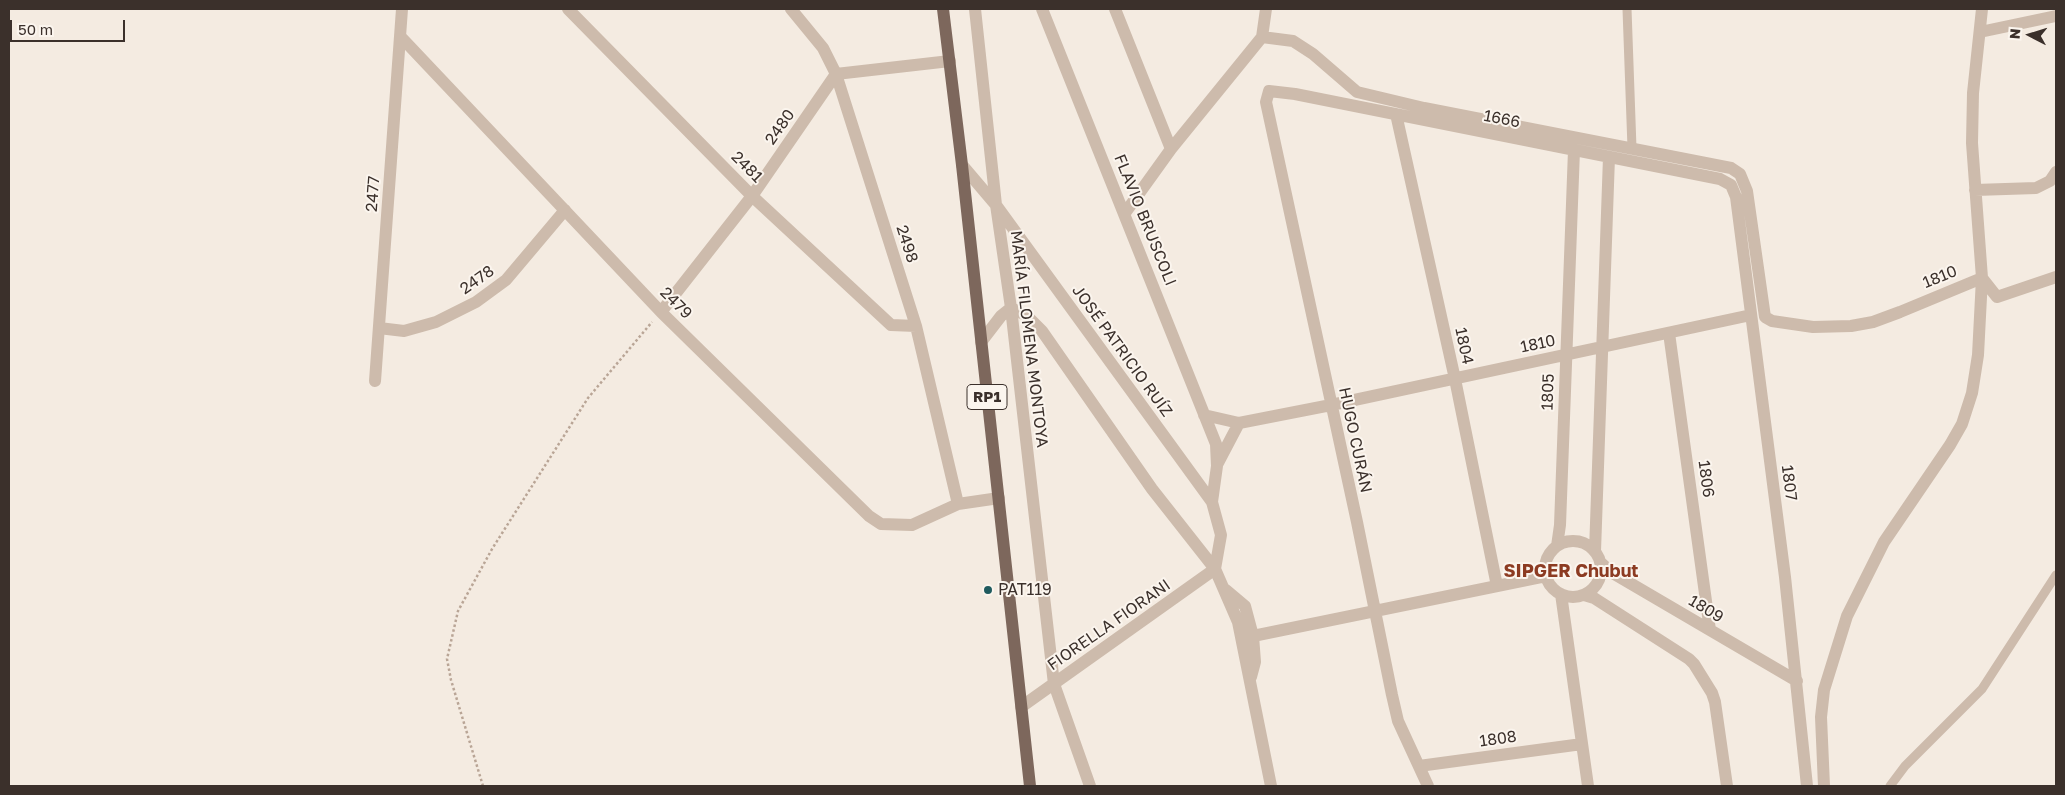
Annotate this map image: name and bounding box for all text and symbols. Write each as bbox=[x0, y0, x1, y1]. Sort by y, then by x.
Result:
scale bar bbox=[12, 10, 128, 42]
north arrow bbox=[2005, 10, 2055, 60]
text: 50 m bbox=[18, 20, 53, 38]
text: N bbox=[2006, 28, 2023, 40]
street label: 2480 bbox=[761, 106, 799, 148]
street label: 1666 bbox=[1482, 106, 1522, 132]
street label: 2481 bbox=[727, 147, 767, 187]
street label: FLAVIO BRUSCOLI bbox=[1110, 151, 1180, 289]
street label: 2477 bbox=[362, 175, 384, 213]
street label: 2498 bbox=[892, 223, 922, 265]
street label: MARÍA FILOMENA MONTOYA bbox=[1006, 229, 1052, 449]
street label: 2478 bbox=[456, 261, 498, 299]
street label: 1810 bbox=[1920, 262, 1960, 292]
street label: JOSÉ PATRICIO RUÍZ bbox=[1068, 281, 1176, 421]
street label: 2479 bbox=[656, 283, 696, 323]
street label: 1804 bbox=[1451, 326, 1477, 366]
street label: 1810 bbox=[1519, 331, 1557, 357]
street label: 1805 bbox=[1538, 373, 1558, 411]
road number: RP1 bbox=[967, 384, 1007, 410]
street label: HUGO CURÁN bbox=[1334, 386, 1376, 494]
street label: 1806 bbox=[1694, 459, 1718, 499]
street label: 1807 bbox=[1777, 464, 1801, 502]
district label: SIPGER Chubut bbox=[1503, 560, 1639, 582]
street label: FIORELLA FIORANI bbox=[1044, 575, 1174, 675]
place label: PAT119 bbox=[998, 580, 1052, 600]
marker: PAT119 bbox=[982, 584, 994, 596]
street label: 1809 bbox=[1685, 591, 1727, 627]
street label: 1808 bbox=[1478, 727, 1518, 751]

